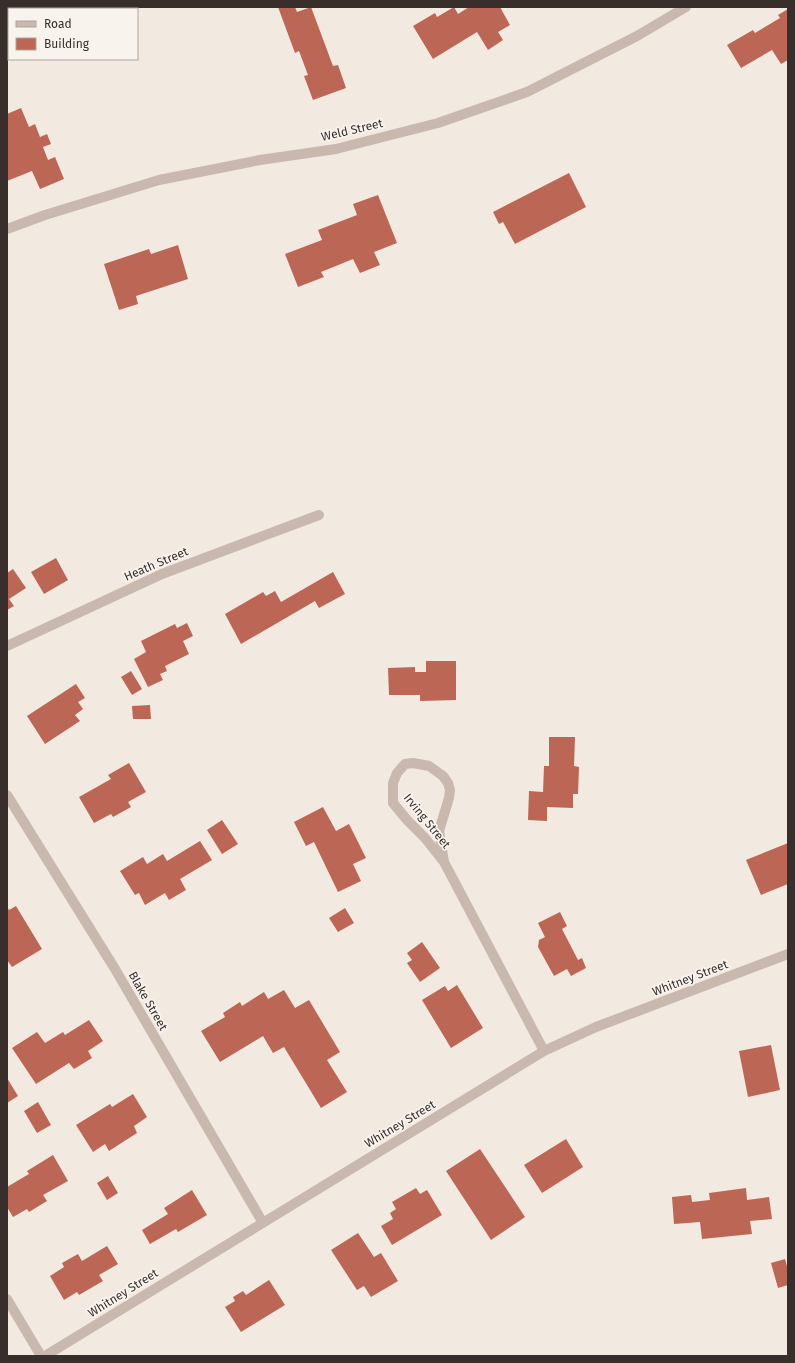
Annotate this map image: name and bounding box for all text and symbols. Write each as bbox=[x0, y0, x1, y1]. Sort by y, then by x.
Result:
legend bbox=[8, 8, 138, 60]
text: Road bbox=[44, 17, 72, 31]
text: Building bbox=[44, 37, 90, 51]
street label: Weld Street bbox=[320, 116, 385, 144]
street label: Heath Street bbox=[122, 544, 191, 584]
street label: Irving Street bbox=[401, 791, 454, 852]
street label: Whitney Street bbox=[650, 957, 730, 999]
street label: Blake Street bbox=[126, 969, 171, 1033]
street label: Whitney Street bbox=[362, 1097, 438, 1151]
street label: Whitney Street bbox=[85, 1266, 161, 1320]

